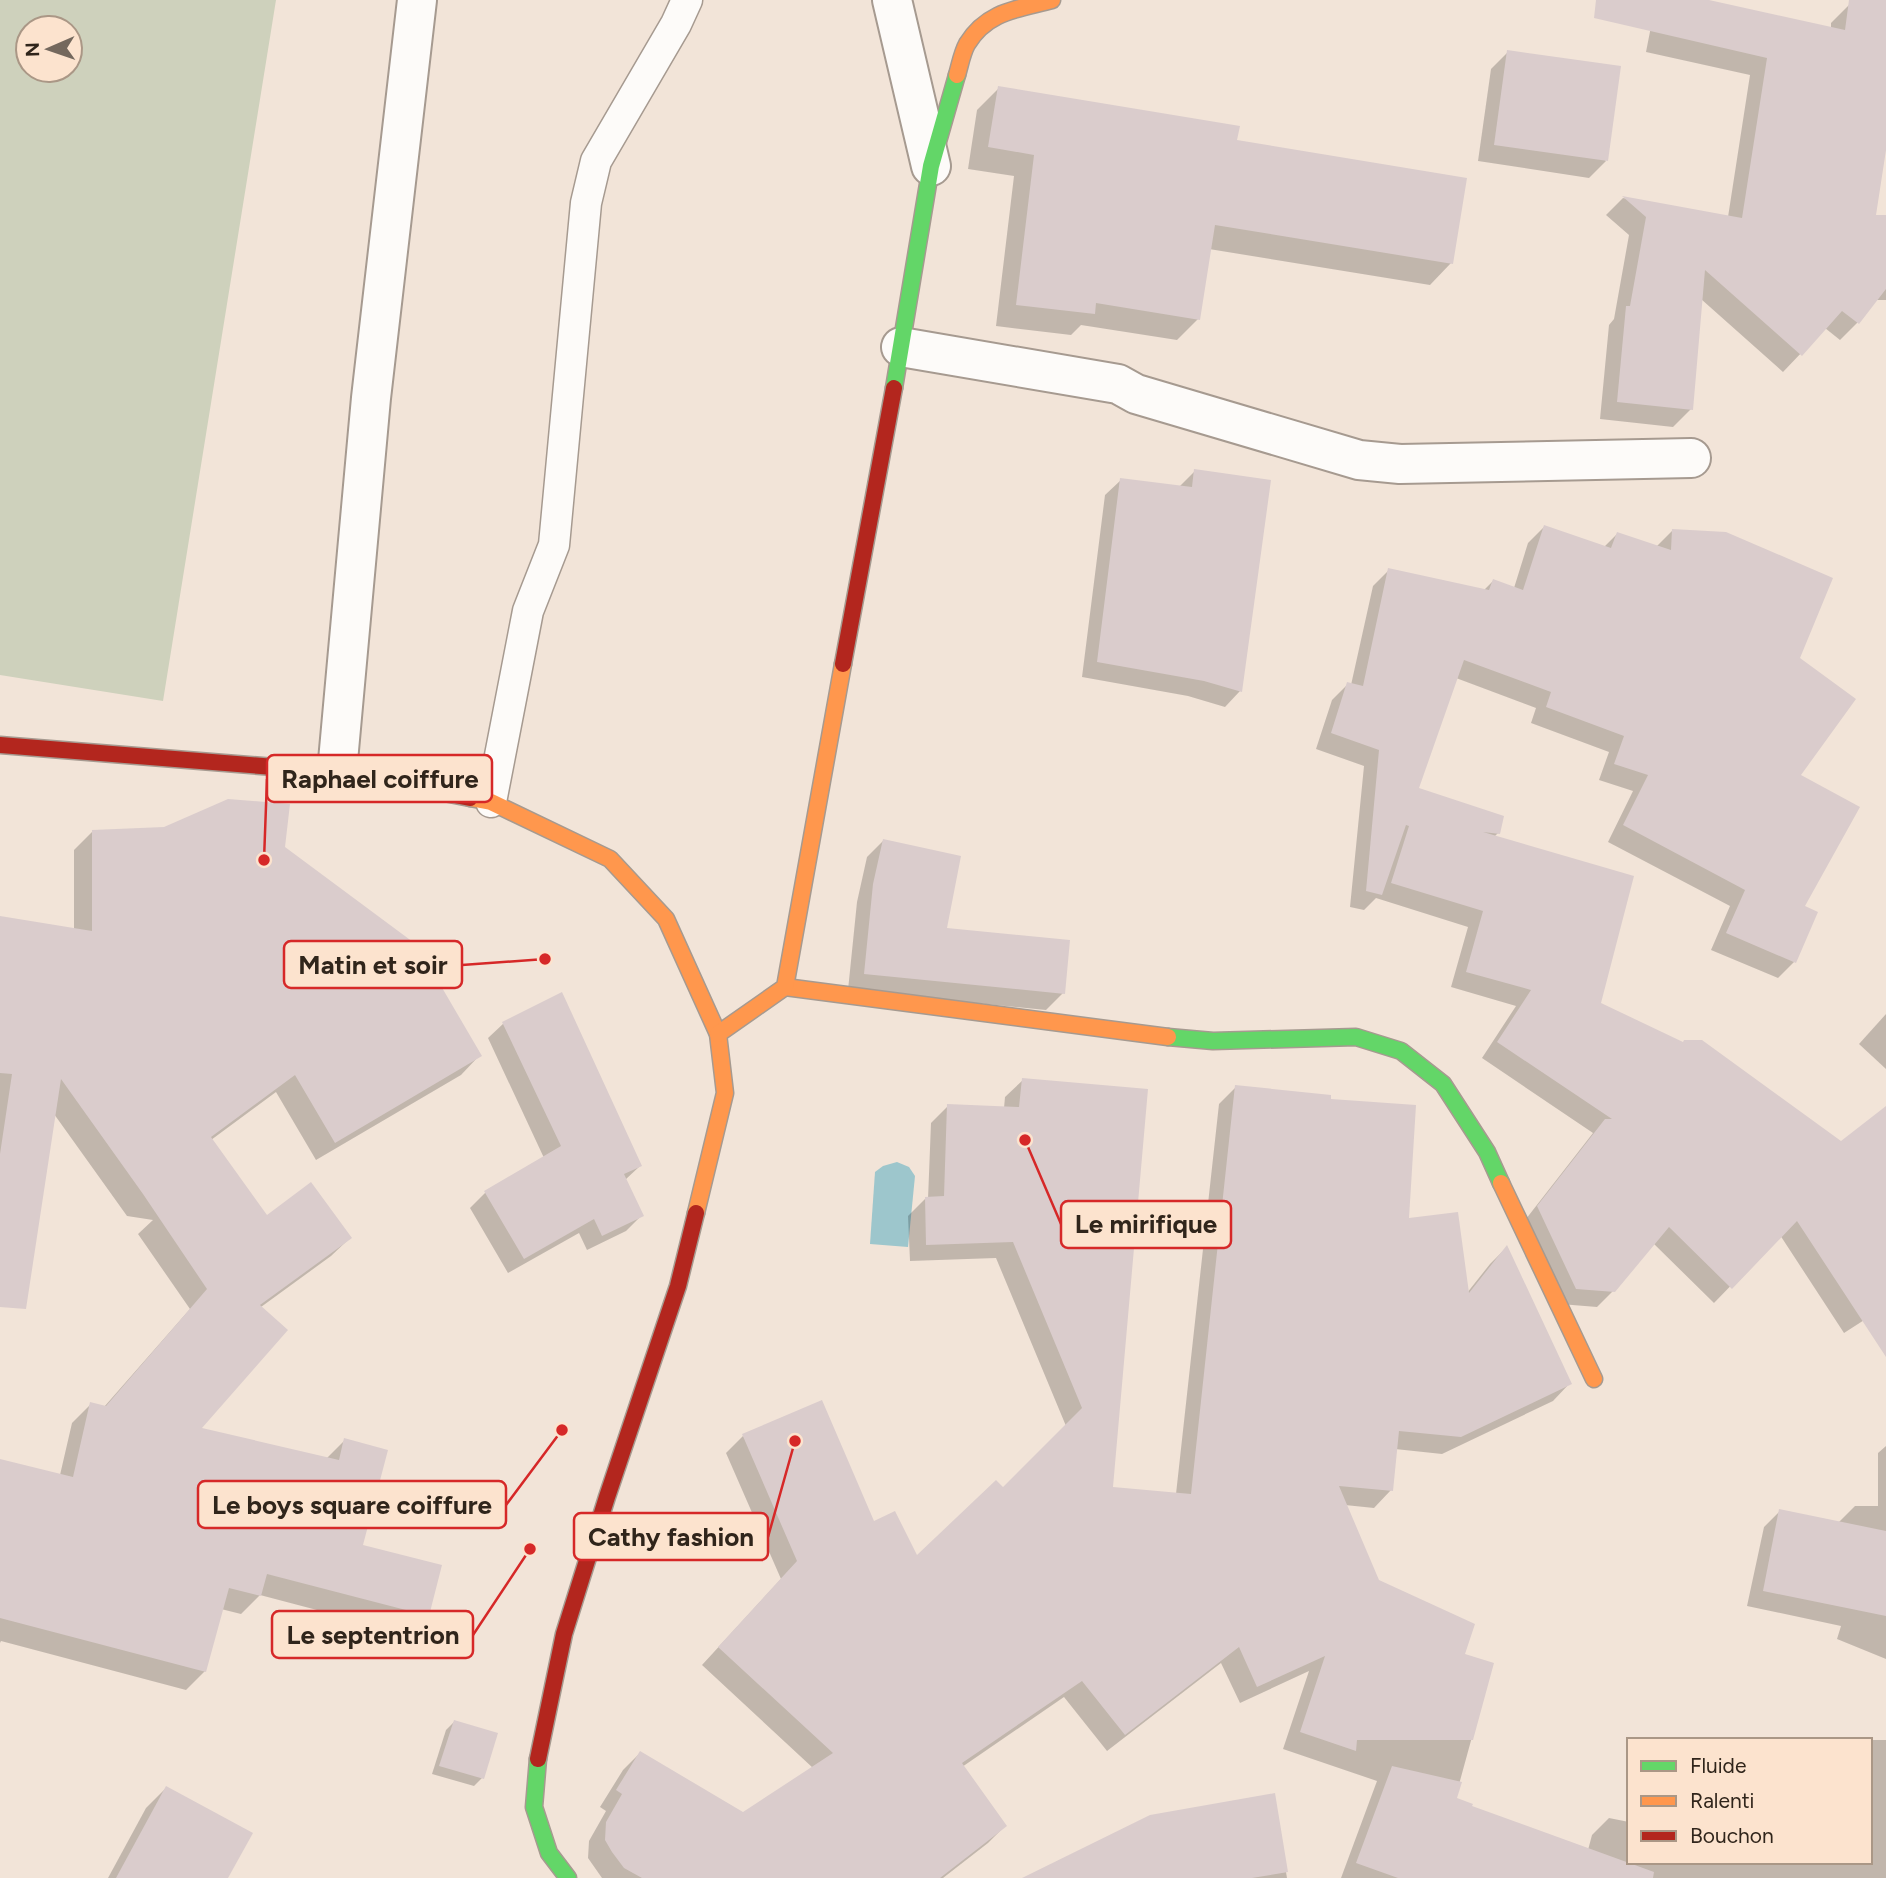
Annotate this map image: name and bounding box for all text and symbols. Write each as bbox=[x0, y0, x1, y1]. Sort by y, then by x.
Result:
north arrow bbox=[14, 14, 84, 84]
text: N bbox=[21, 42, 44, 57]
callout: Raphael coiffure bbox=[267, 755, 492, 802]
text: Raphael coiffure bbox=[281, 763, 479, 795]
callout: Matin et soir bbox=[284, 941, 462, 988]
text: Matin et soir bbox=[298, 949, 448, 981]
callout: Le mirifique bbox=[1061, 1201, 1231, 1248]
text: Le mirifique bbox=[1075, 1208, 1217, 1240]
callout: Le boys square coiffure bbox=[198, 1481, 506, 1528]
text: Le boys square coiffure bbox=[212, 1489, 492, 1521]
callout: Cathy fashion bbox=[574, 1513, 768, 1560]
text: Cathy fashion bbox=[588, 1521, 754, 1553]
callout: Le septentrion bbox=[272, 1611, 473, 1658]
text: Le septentrion bbox=[286, 1619, 460, 1651]
legend bbox=[1627, 1738, 1872, 1864]
text: Fluide bbox=[1690, 1753, 1746, 1778]
text: Ralenti bbox=[1690, 1788, 1754, 1813]
text: Bouchon bbox=[1690, 1823, 1774, 1848]

